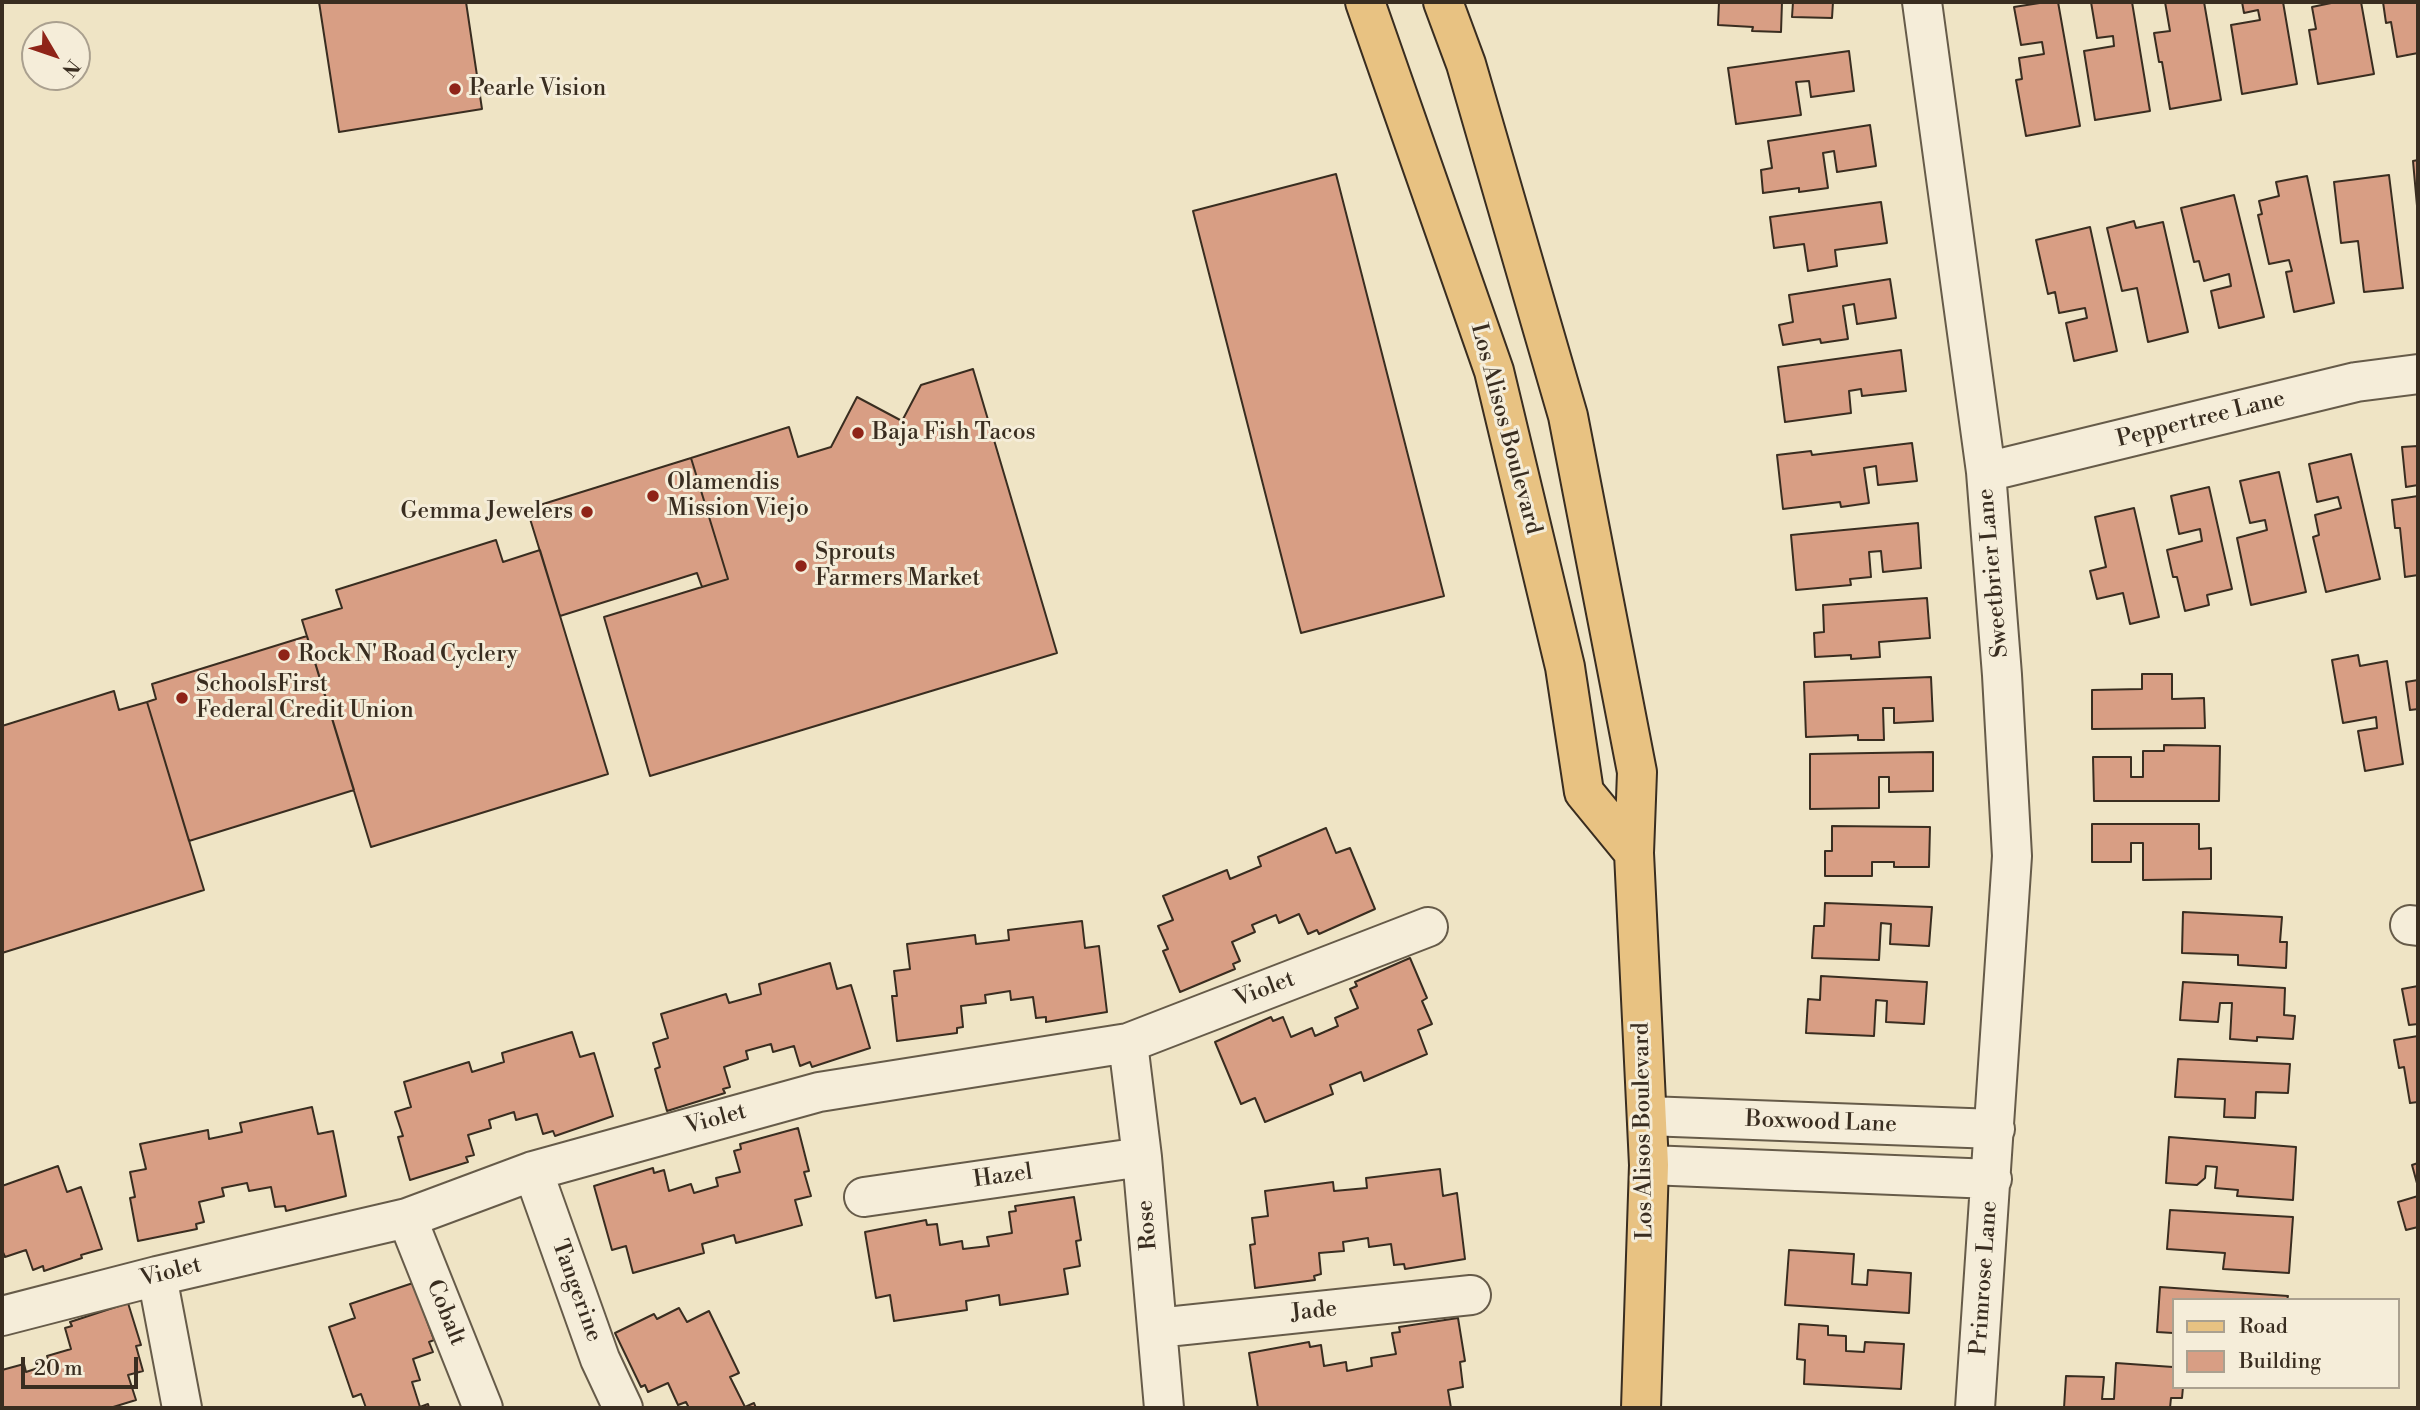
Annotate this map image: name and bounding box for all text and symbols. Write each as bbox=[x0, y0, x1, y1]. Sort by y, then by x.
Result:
north arrow bbox=[21, 21, 91, 91]
text: N bbox=[57, 55, 85, 81]
place label: Pearle Vision bbox=[469, 75, 606, 103]
marker: Pearle Vision bbox=[447, 81, 463, 97]
street label: Los Alisos Boulevard bbox=[1464, 320, 1546, 538]
street label: Peppertree Lane bbox=[2114, 386, 2288, 454]
place label: Baja Fish Tacos bbox=[872, 419, 1036, 447]
marker: Baja Fish Tacos bbox=[850, 425, 866, 441]
place label: Olamendis Mission Viejo bbox=[667, 469, 809, 523]
street label: Sweetbrier Lane bbox=[1973, 487, 2015, 659]
marker: Olamendis Mission Viejo bbox=[645, 488, 661, 504]
place label: Gemma Jewelers bbox=[401, 498, 573, 526]
marker: Gemma Jewelers bbox=[579, 504, 595, 520]
place label: Sprouts Farmers Market bbox=[815, 539, 980, 593]
marker: Sprouts Farmers Market bbox=[793, 558, 809, 574]
place label: Rock N' Road Cyclery bbox=[298, 641, 518, 669]
marker: Rock N' Road Cyclery bbox=[276, 647, 292, 663]
place label: SchoolsFirst Federal Credit Union bbox=[196, 671, 414, 725]
marker: SchoolsFirst Federal Credit Union bbox=[174, 690, 190, 706]
street label: Violet bbox=[1231, 966, 1299, 1014]
street label: Los Alisos Boulevard bbox=[1628, 1022, 1660, 1240]
street label: Violet bbox=[682, 1099, 750, 1141]
street label: Boxwood Lane bbox=[1745, 1107, 1897, 1139]
street label: Hazel bbox=[972, 1159, 1034, 1195]
street label: Rose bbox=[1132, 1199, 1164, 1251]
street label: Primrose Lane bbox=[1966, 1200, 2004, 1356]
street label: Tangerine bbox=[545, 1236, 607, 1346]
street label: Violet bbox=[137, 1252, 205, 1294]
street label: Cobalt bbox=[419, 1276, 471, 1350]
street label: Jade bbox=[1290, 1296, 1338, 1328]
legend bbox=[2172, 1298, 2399, 1389]
text: Road bbox=[2239, 1314, 2288, 1340]
scale bar bbox=[24, 1344, 142, 1388]
text: Building bbox=[2239, 1349, 2321, 1375]
text: 20 m bbox=[34, 1356, 83, 1382]

